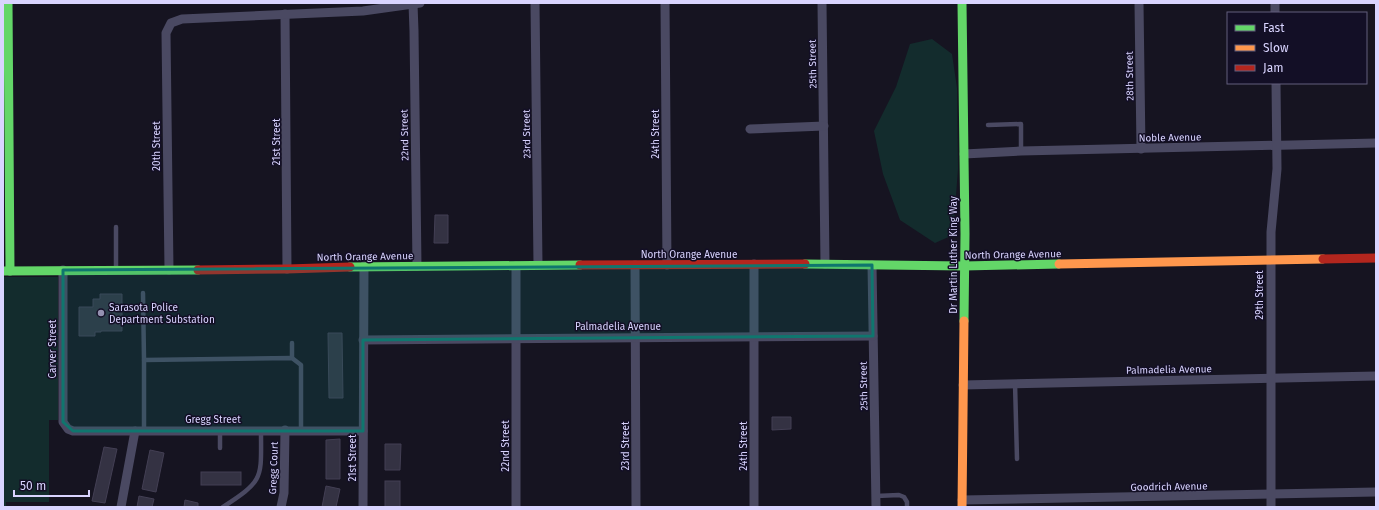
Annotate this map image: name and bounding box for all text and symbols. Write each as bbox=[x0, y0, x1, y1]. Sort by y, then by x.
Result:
legend bbox=[1227, 12, 1367, 84]
text: Fast bbox=[1263, 21, 1285, 35]
street label: 25th Street bbox=[807, 39, 819, 89]
text: Slow bbox=[1263, 41, 1289, 55]
street label: 28th Street bbox=[1124, 51, 1136, 101]
text: Jam bbox=[1263, 61, 1283, 75]
street label: 22nd Street bbox=[399, 109, 411, 161]
street label: 23rd Street bbox=[521, 109, 533, 159]
street label: 24th Street bbox=[650, 109, 662, 159]
street label: 21st Street bbox=[271, 118, 283, 166]
street label: 20th Street bbox=[151, 121, 163, 171]
street label: Noble Avenue bbox=[1139, 131, 1202, 145]
street label: Dr Martin Luther King Way bbox=[948, 196, 960, 314]
street label: North Orange Avenue bbox=[965, 248, 1061, 262]
street label: North Orange Avenue bbox=[641, 249, 737, 261]
street label: North Orange Avenue bbox=[317, 250, 413, 264]
street label: 29th Street bbox=[1254, 270, 1266, 320]
place label: Sarasota Police Department Substation bbox=[109, 302, 215, 326]
marker: Sarasota Police Department Substation bbox=[96, 308, 106, 318]
street label: Carver Street bbox=[47, 319, 59, 378]
street label: Palmadelia Avenue bbox=[575, 321, 661, 333]
street label: 25th Street bbox=[858, 361, 870, 411]
street label: Palmadelia Avenue bbox=[1126, 363, 1212, 377]
street label: Gregg Street bbox=[185, 414, 241, 426]
street label: 22nd Street bbox=[500, 420, 512, 472]
street label: 23rd Street bbox=[620, 421, 632, 471]
street label: 24th Street bbox=[738, 421, 750, 471]
street label: 21st Street bbox=[347, 434, 359, 482]
street label: Gregg Court bbox=[267, 441, 281, 495]
scale bar bbox=[14, 472, 89, 498]
text: 50 m bbox=[20, 479, 46, 493]
street label: Goodrich Avenue bbox=[1130, 480, 1208, 494]

